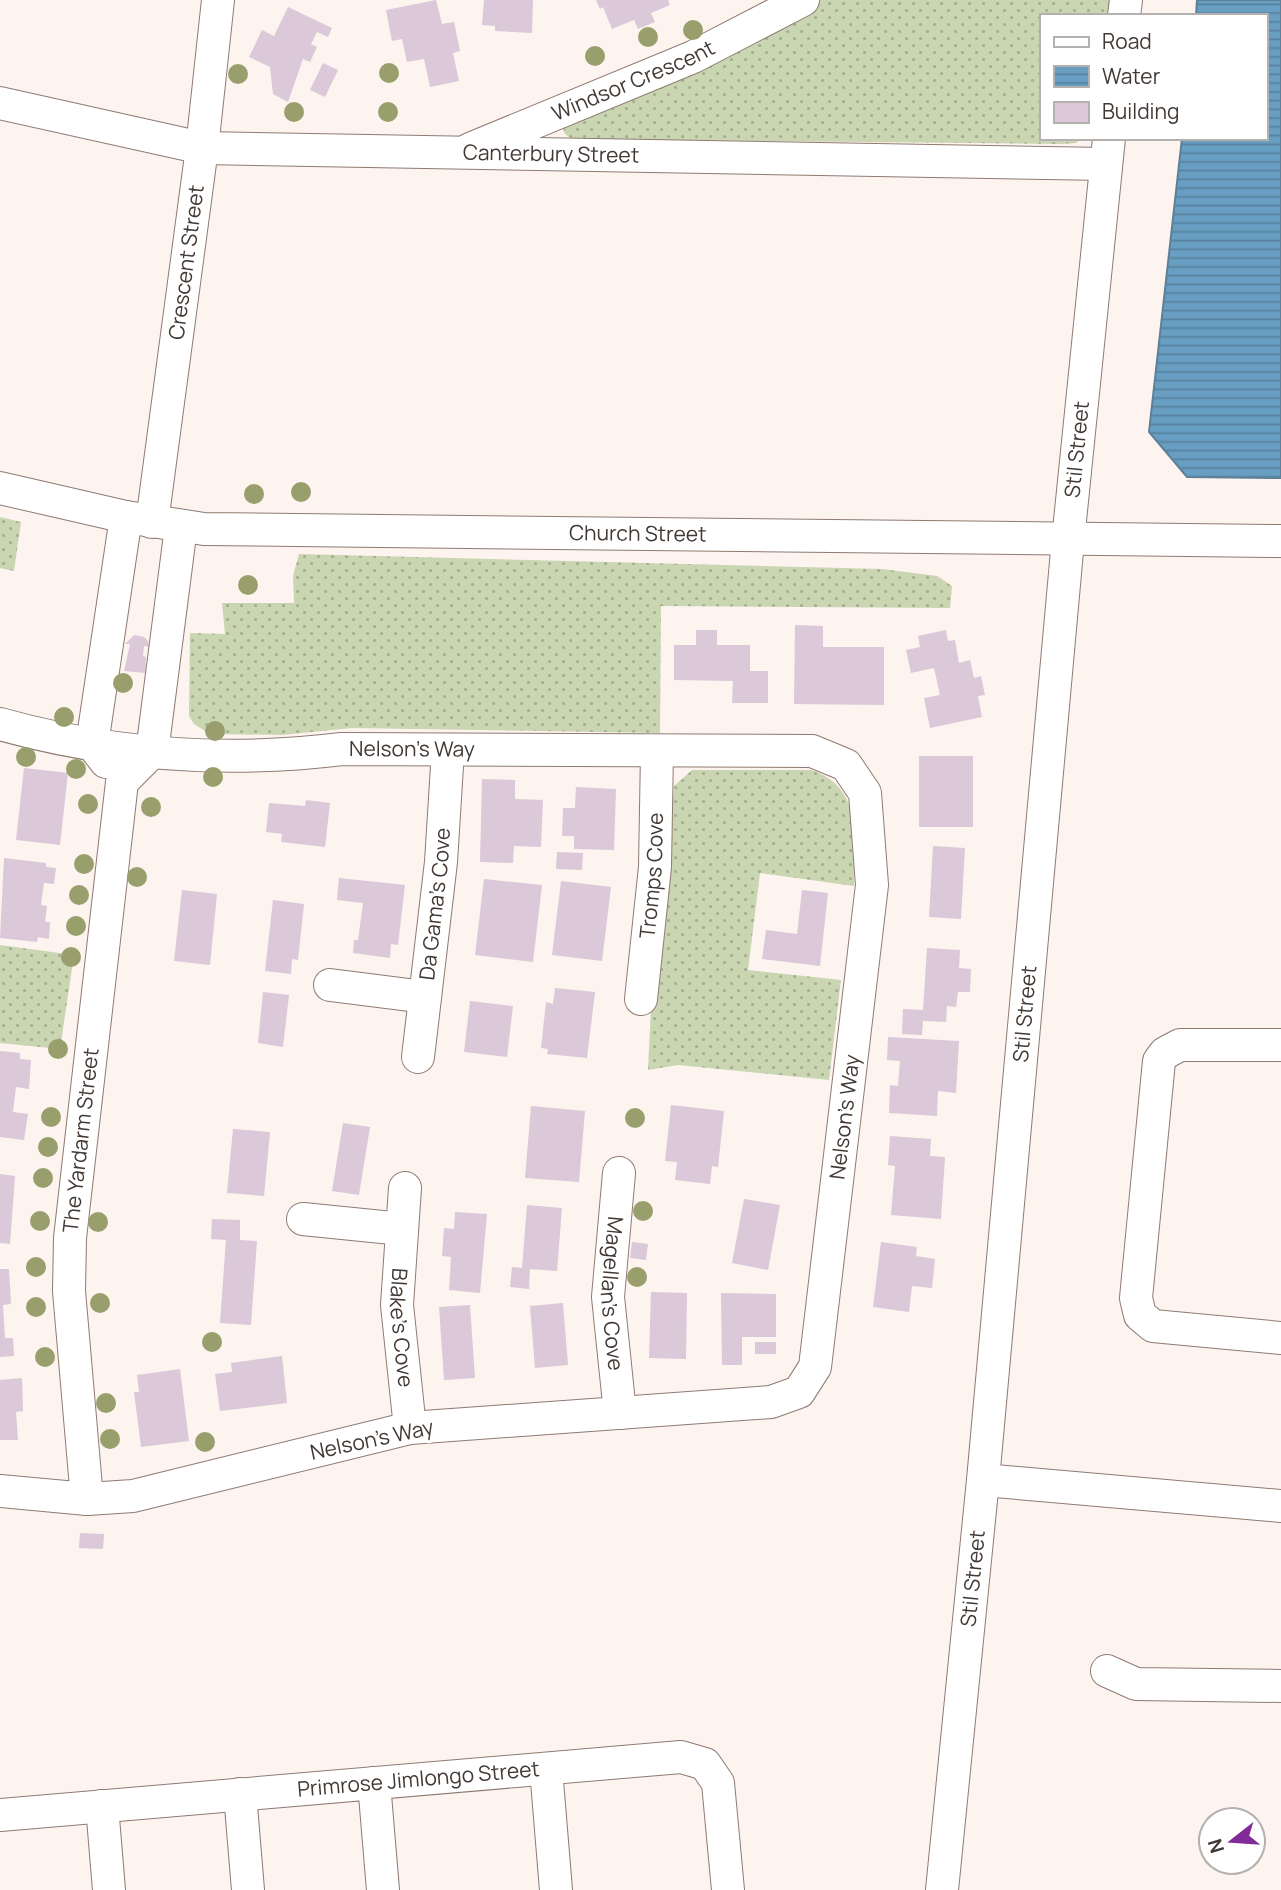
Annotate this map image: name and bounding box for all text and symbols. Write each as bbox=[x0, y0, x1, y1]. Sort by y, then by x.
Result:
legend bbox=[1040, 14, 1267, 140]
text: Road bbox=[1102, 27, 1152, 55]
street label: Windsor Crescent bbox=[547, 33, 719, 127]
text: Water bbox=[1102, 62, 1161, 90]
text: Building bbox=[1102, 97, 1179, 125]
street label: Canterbury Street bbox=[463, 138, 639, 169]
street label: Crescent Street bbox=[162, 183, 210, 341]
street label: Stil Street bbox=[1057, 400, 1095, 499]
street label: Church Street bbox=[569, 518, 707, 548]
street label: Nelson’s Way bbox=[349, 734, 475, 763]
street label: Tromps Cove bbox=[633, 812, 669, 940]
street label: Da Gama’s Cove bbox=[412, 827, 456, 982]
street label: Stil Street bbox=[1006, 964, 1042, 1063]
street label: The Yardarm Street bbox=[56, 1046, 105, 1234]
street label: Nelson’s Way bbox=[822, 1053, 866, 1181]
street label: Magellan’s Cove bbox=[595, 1215, 631, 1372]
street label: Blake’s Cove bbox=[384, 1267, 421, 1389]
street label: Nelson’s Way bbox=[307, 1412, 436, 1466]
street label: Stil Street bbox=[953, 1529, 991, 1628]
street label: Primrose Jimlongo Street bbox=[296, 1754, 541, 1803]
north arrow bbox=[1197, 1806, 1267, 1876]
text: N bbox=[1201, 1836, 1230, 1856]

